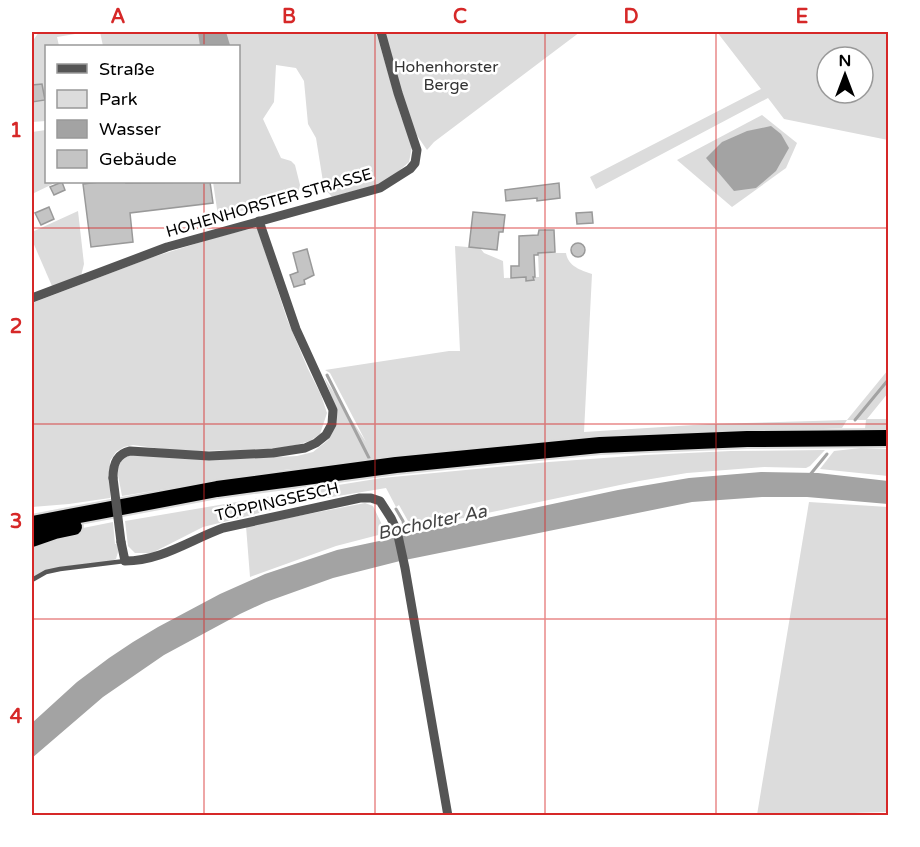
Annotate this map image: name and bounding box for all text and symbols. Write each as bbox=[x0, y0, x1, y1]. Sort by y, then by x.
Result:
text: A bbox=[111, 5, 126, 29]
text: B bbox=[282, 5, 296, 29]
text: C bbox=[453, 5, 467, 29]
text: D bbox=[623, 5, 639, 29]
text: E bbox=[796, 5, 809, 29]
legend bbox=[45, 45, 240, 183]
north arrow bbox=[815, 45, 875, 105]
text: N bbox=[839, 51, 851, 71]
park label: Hohenhorster Berge bbox=[394, 57, 499, 95]
text: Straße bbox=[99, 58, 155, 80]
text: Park bbox=[99, 88, 138, 110]
text: Wasser bbox=[99, 118, 161, 140]
text: 1 bbox=[10, 119, 22, 143]
text: Gebäude bbox=[99, 148, 177, 170]
street label: HOHENHORSTER STRASSE bbox=[164, 164, 374, 242]
text: 2 bbox=[10, 315, 22, 339]
street label: TÖPPINGSESCH bbox=[213, 478, 341, 526]
water label: Bocholter Aa bbox=[375, 499, 490, 544]
text: 3 bbox=[10, 510, 22, 534]
text: 4 bbox=[10, 705, 23, 729]

